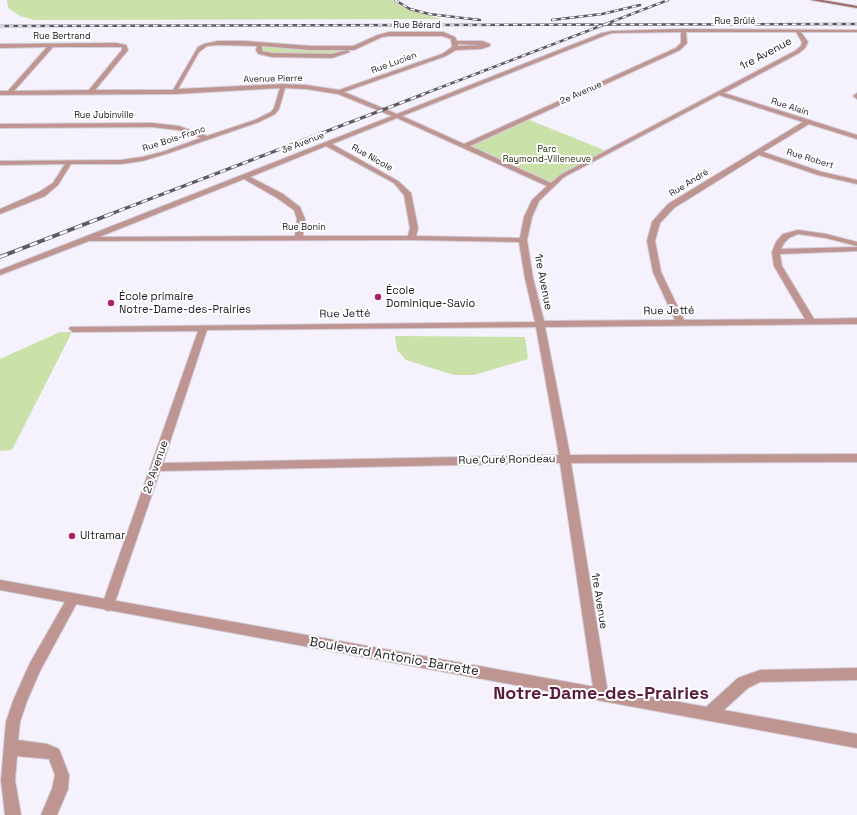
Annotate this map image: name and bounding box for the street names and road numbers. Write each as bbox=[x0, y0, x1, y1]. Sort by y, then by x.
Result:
street label: Rue Brûlé bbox=[714, 17, 756, 27]
street label: Rue Bérard bbox=[393, 21, 441, 31]
street label: Rue Bertrand bbox=[33, 32, 91, 42]
street label: 1re Avenue bbox=[738, 35, 794, 73]
street label: Rue Lucien bbox=[370, 50, 418, 76]
street label: Avenue Pierre bbox=[243, 73, 303, 85]
street label: 2e Avenue bbox=[558, 79, 604, 107]
street label: Rue Alain bbox=[770, 96, 810, 118]
street label: Rue Jubinville bbox=[74, 111, 134, 121]
street label: Rue Bois-Franc bbox=[141, 124, 207, 154]
street label: 3e Avenue bbox=[280, 130, 326, 156]
street label: Rue Nicole bbox=[349, 142, 395, 174]
street label: Rue Robert bbox=[785, 147, 835, 171]
street label: Rue André bbox=[667, 167, 711, 199]
street label: Rue Bonin bbox=[282, 223, 326, 233]
street label: 1re Avenue bbox=[531, 253, 555, 311]
street label: Rue Jetté bbox=[643, 304, 695, 318]
street label: Rue Jetté bbox=[319, 307, 371, 321]
street label: 2e Avenue bbox=[141, 439, 171, 495]
street label: Rue Curé Rondeau bbox=[458, 453, 556, 467]
street label: 1re Avenue bbox=[588, 572, 610, 630]
street label: Boulevard Antonio-Barrette bbox=[308, 634, 480, 680]

